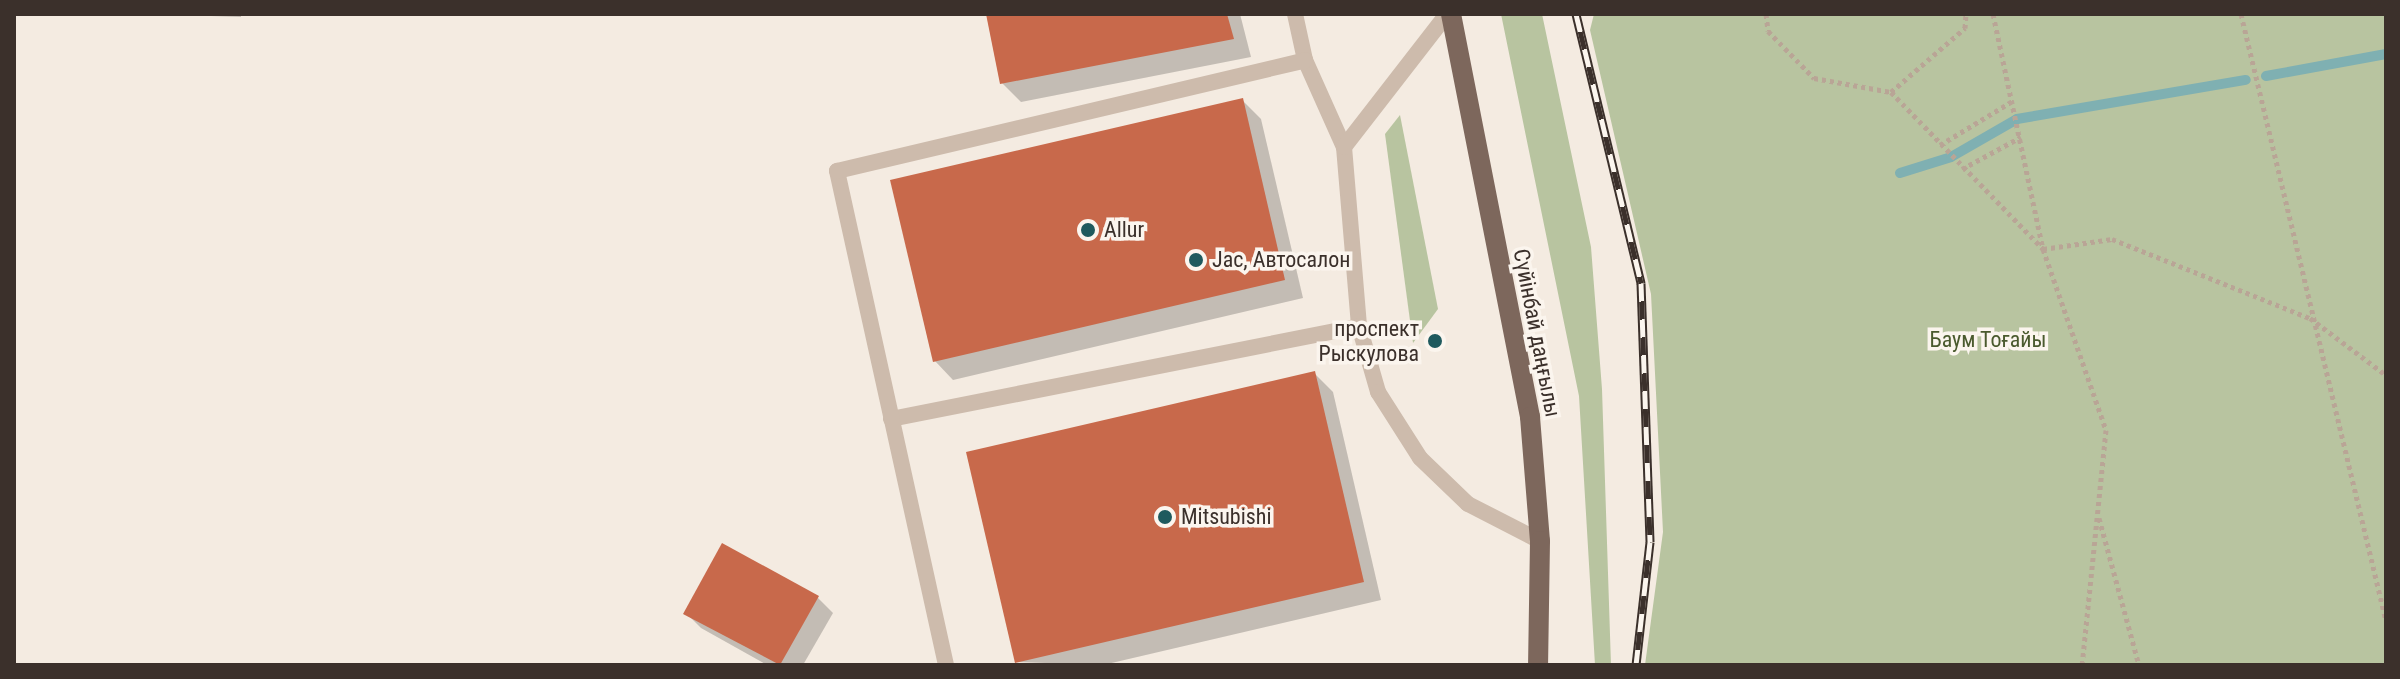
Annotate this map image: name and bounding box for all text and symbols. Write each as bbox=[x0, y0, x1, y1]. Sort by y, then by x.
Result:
place label: Allur bbox=[1104, 217, 1144, 243]
marker: Allur bbox=[1079, 221, 1097, 239]
place label: Jac, Автосалон bbox=[1212, 247, 1350, 273]
street label: Сүйінбай даңғылы bbox=[1508, 247, 1566, 419]
marker: Jac, Автосалон bbox=[1187, 251, 1205, 269]
place label: проспект Рыскулова bbox=[1319, 315, 1419, 366]
park label: Баум Тоғайы bbox=[1929, 327, 2047, 353]
marker: проспект Рыскулова bbox=[1426, 332, 1444, 350]
place label: Mitsubishi bbox=[1181, 504, 1271, 530]
marker: Mitsubishi bbox=[1156, 508, 1174, 526]

